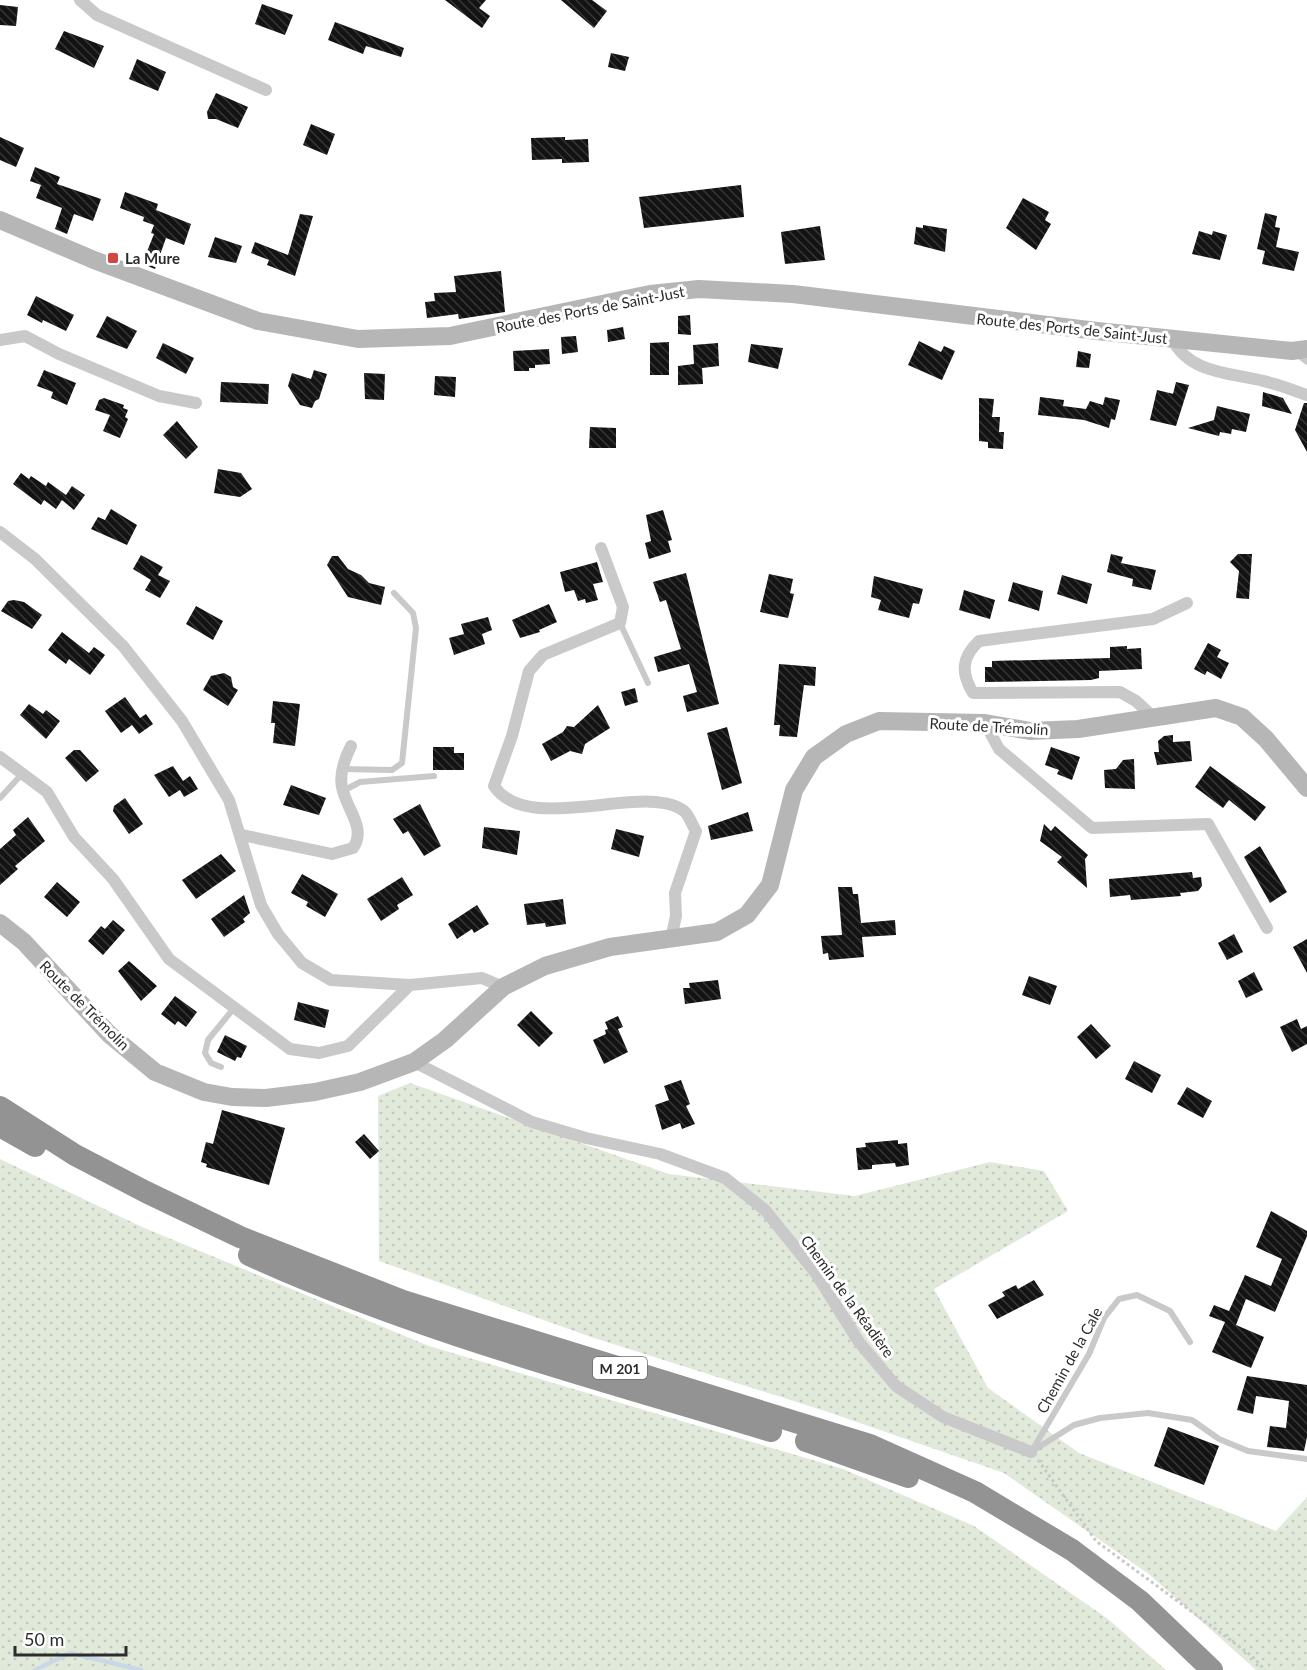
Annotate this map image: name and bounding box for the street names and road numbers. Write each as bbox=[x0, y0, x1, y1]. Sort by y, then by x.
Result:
street label: Route des Ports de Saint-Just bbox=[494, 282, 686, 336]
street label: Route des Ports de Saint-Just bbox=[976, 309, 1169, 347]
street label: Route de Trémolin bbox=[929, 714, 1049, 738]
street label: Route de Trémolin bbox=[36, 956, 134, 1054]
street label: Chemin de la Réadière bbox=[798, 1231, 898, 1361]
street label: Chemin de la Cale bbox=[1032, 1304, 1106, 1416]
road number: M 201 bbox=[593, 1357, 647, 1379]

